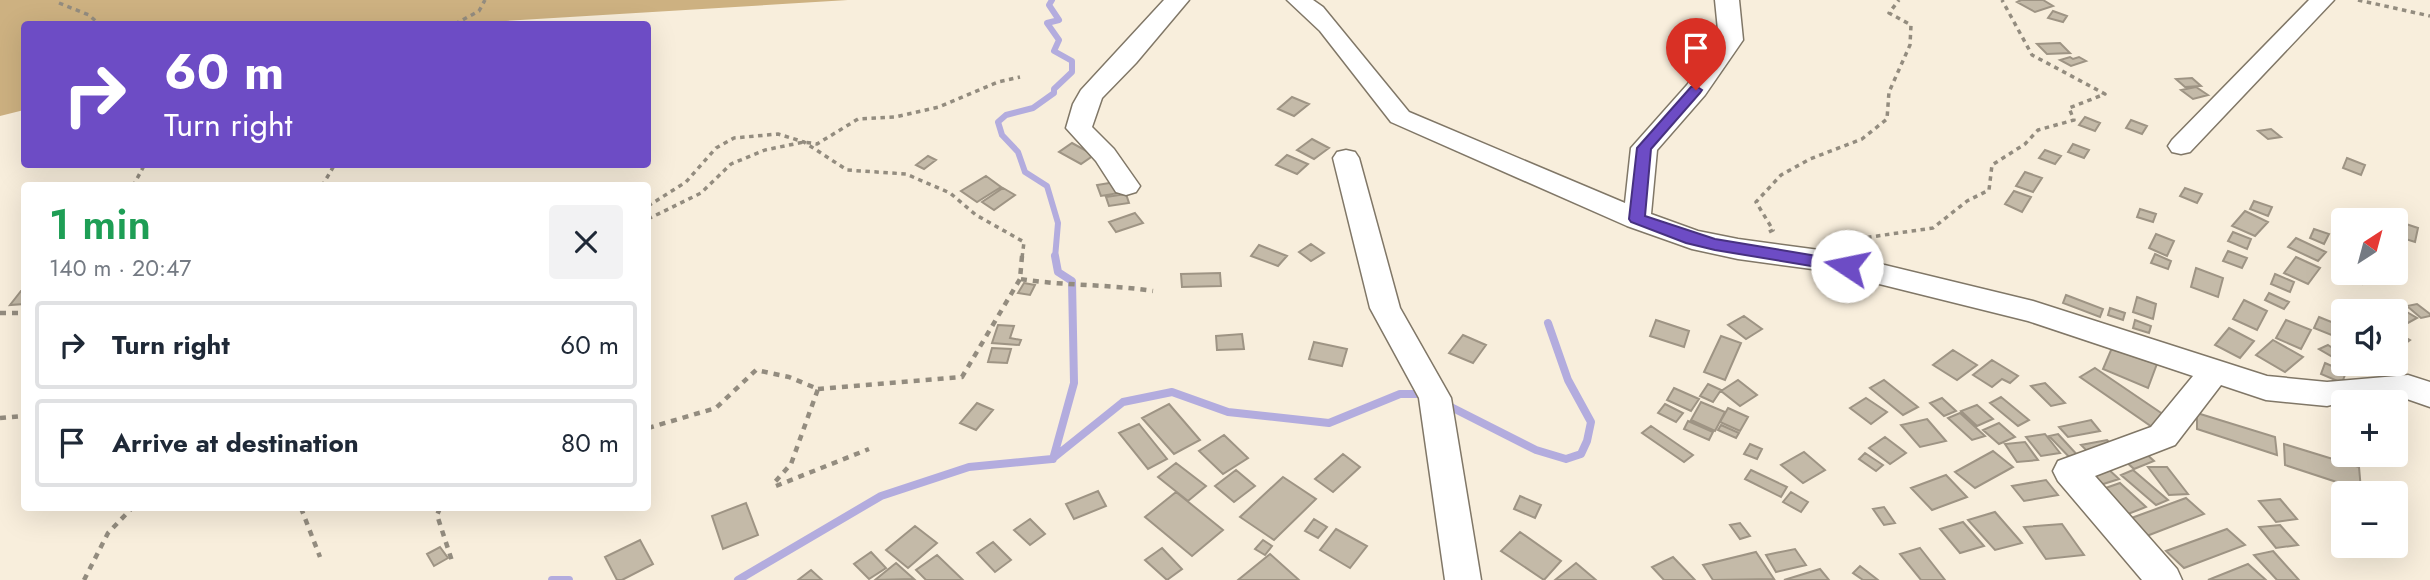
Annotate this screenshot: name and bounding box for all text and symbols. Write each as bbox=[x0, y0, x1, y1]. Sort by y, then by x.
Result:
pin bbox=[1666, 18, 1726, 90]
icon: arrive bbox=[1677, 29, 1715, 67]
text: 60 m bbox=[164, 37, 284, 107]
icon: right bbox=[49, 49, 140, 140]
text: Turn right bbox=[164, 102, 293, 148]
text: 1 min bbox=[49, 194, 151, 255]
button: close bbox=[549, 205, 623, 279]
north arrow bbox=[2331, 208, 2408, 285]
map controls bbox=[2331, 208, 2408, 558]
position arrow bbox=[1810, 229, 1884, 303]
text: 140 m · 20:47 bbox=[49, 251, 191, 285]
button: sound bbox=[2331, 299, 2408, 376]
icon: right bbox=[53, 326, 91, 364]
text: Turn right bbox=[112, 326, 230, 364]
text: 60 m bbox=[560, 326, 619, 364]
button: + bbox=[2331, 390, 2408, 467]
icon: arrive bbox=[53, 424, 91, 462]
text: Arrive at destination bbox=[112, 424, 359, 462]
text: 80 m bbox=[561, 424, 619, 462]
button: − bbox=[2331, 481, 2408, 558]

